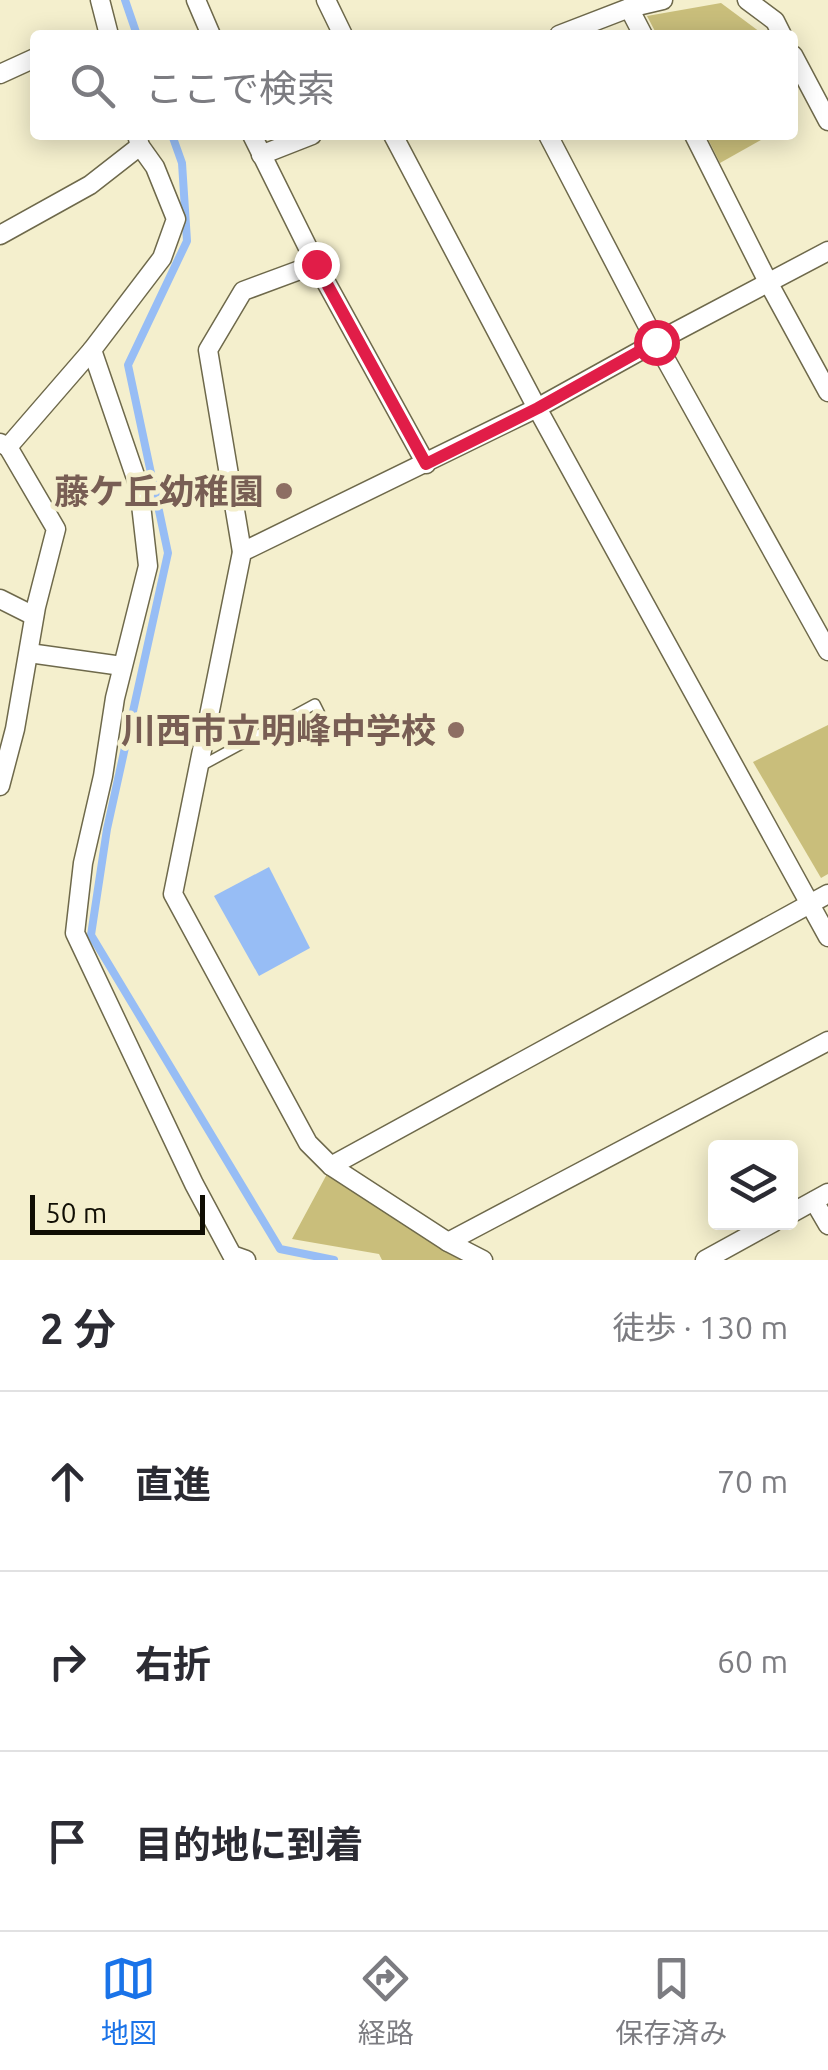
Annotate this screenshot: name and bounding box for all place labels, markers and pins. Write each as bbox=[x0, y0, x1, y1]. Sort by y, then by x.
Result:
place label: 藤ケ丘幼稚園 bbox=[54, 471, 264, 511]
marker: 藤ケ丘幼稚園 bbox=[273, 480, 295, 502]
place label: 川西市立明峰中学校 bbox=[121, 710, 436, 750]
marker: 川西市立明峰中学校 bbox=[445, 719, 467, 741]

